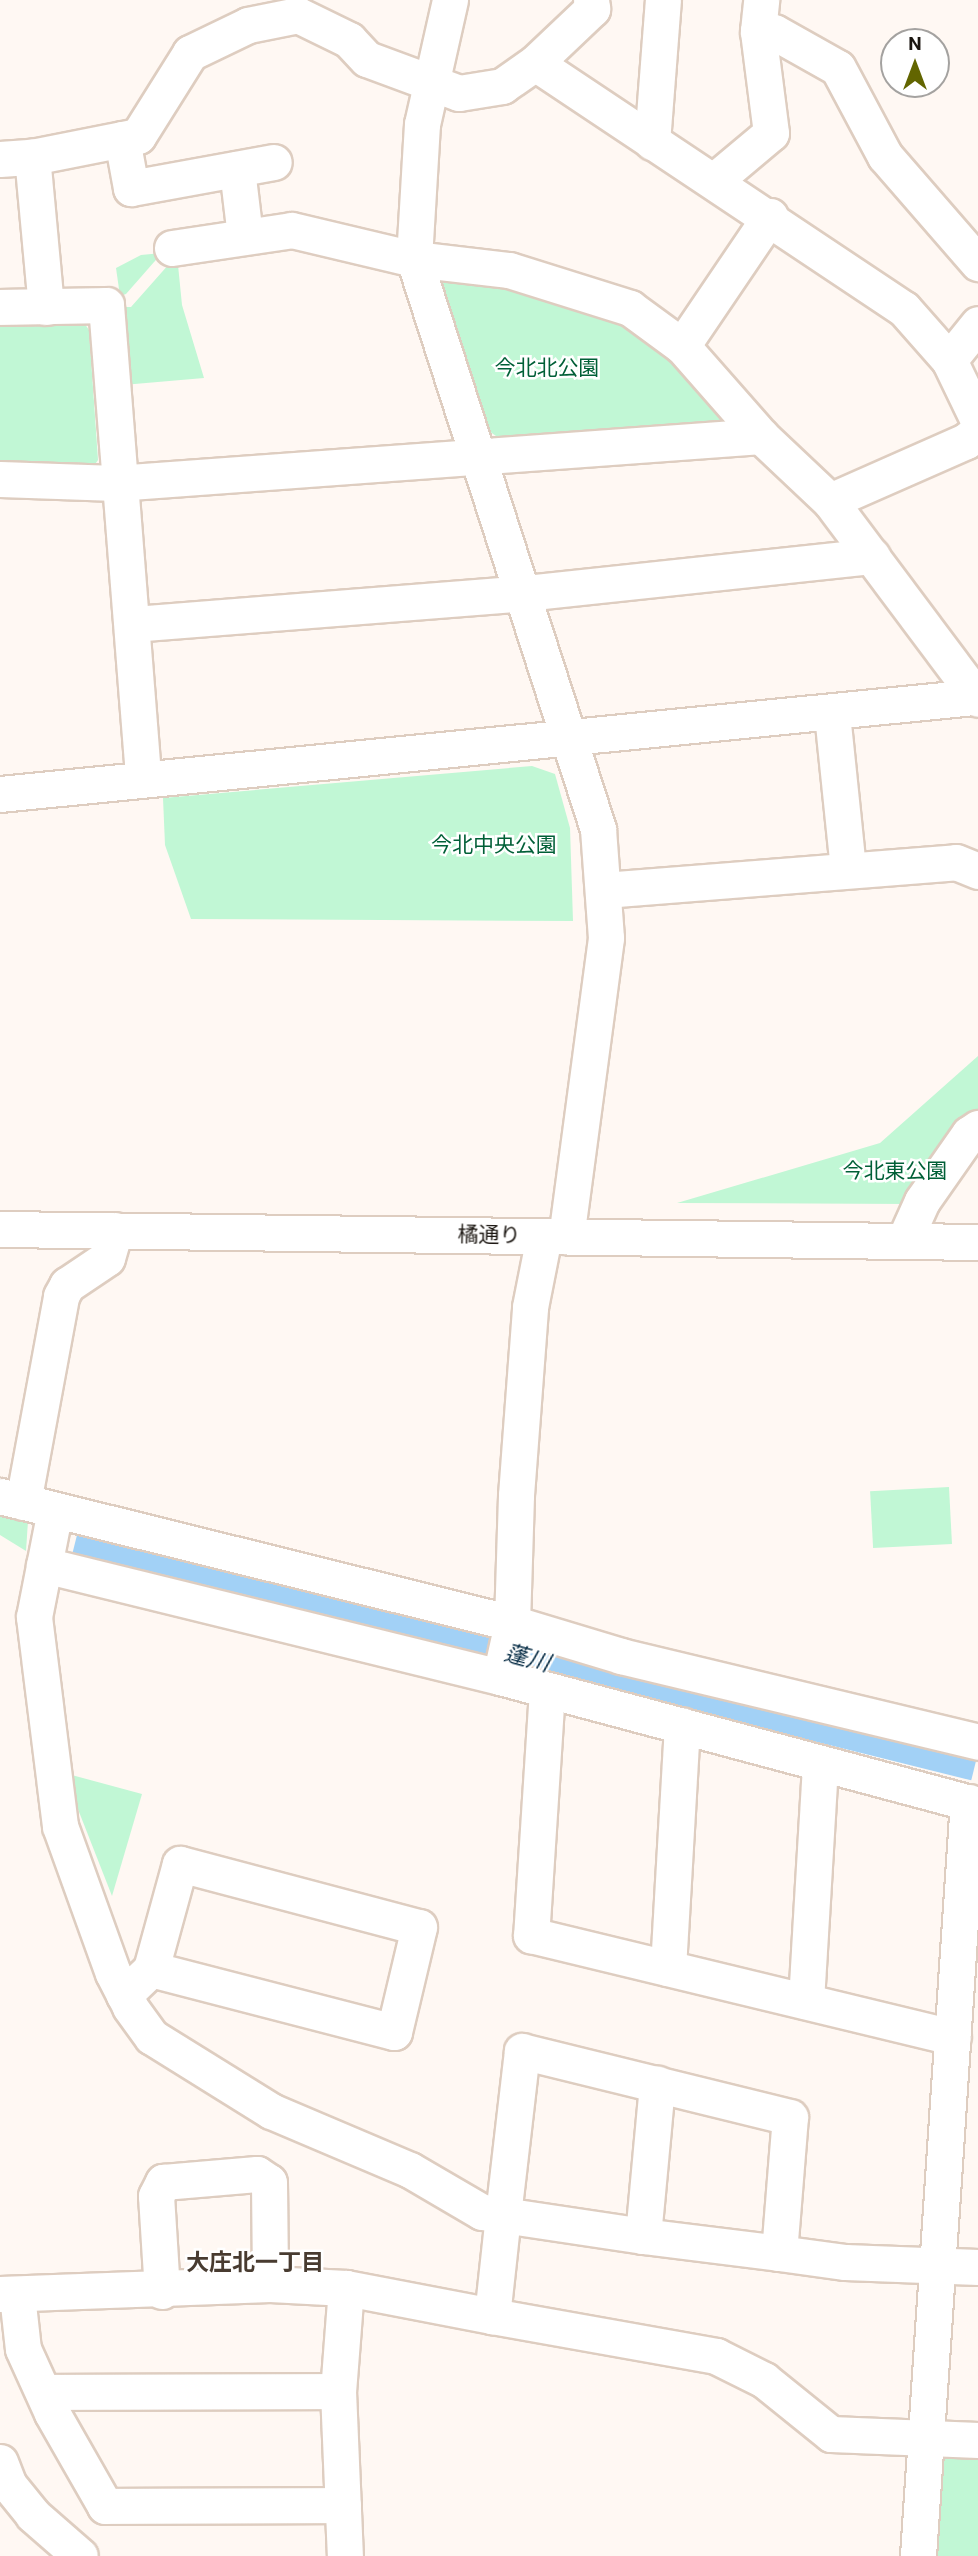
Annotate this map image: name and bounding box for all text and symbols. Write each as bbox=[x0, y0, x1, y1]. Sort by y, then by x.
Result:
north arrow bbox=[880, 28, 950, 98]
text: N bbox=[908, 32, 922, 55]
park label: 今北北公園 bbox=[495, 355, 599, 381]
park label: 今北中央公園 bbox=[431, 832, 557, 858]
park label: 今北東公園 bbox=[843, 1158, 947, 1184]
street label: 橘通り bbox=[457, 1222, 521, 1248]
water label: 蓬川 bbox=[501, 1640, 553, 1678]
district label: 大庄北一丁目 bbox=[186, 2249, 324, 2277]

